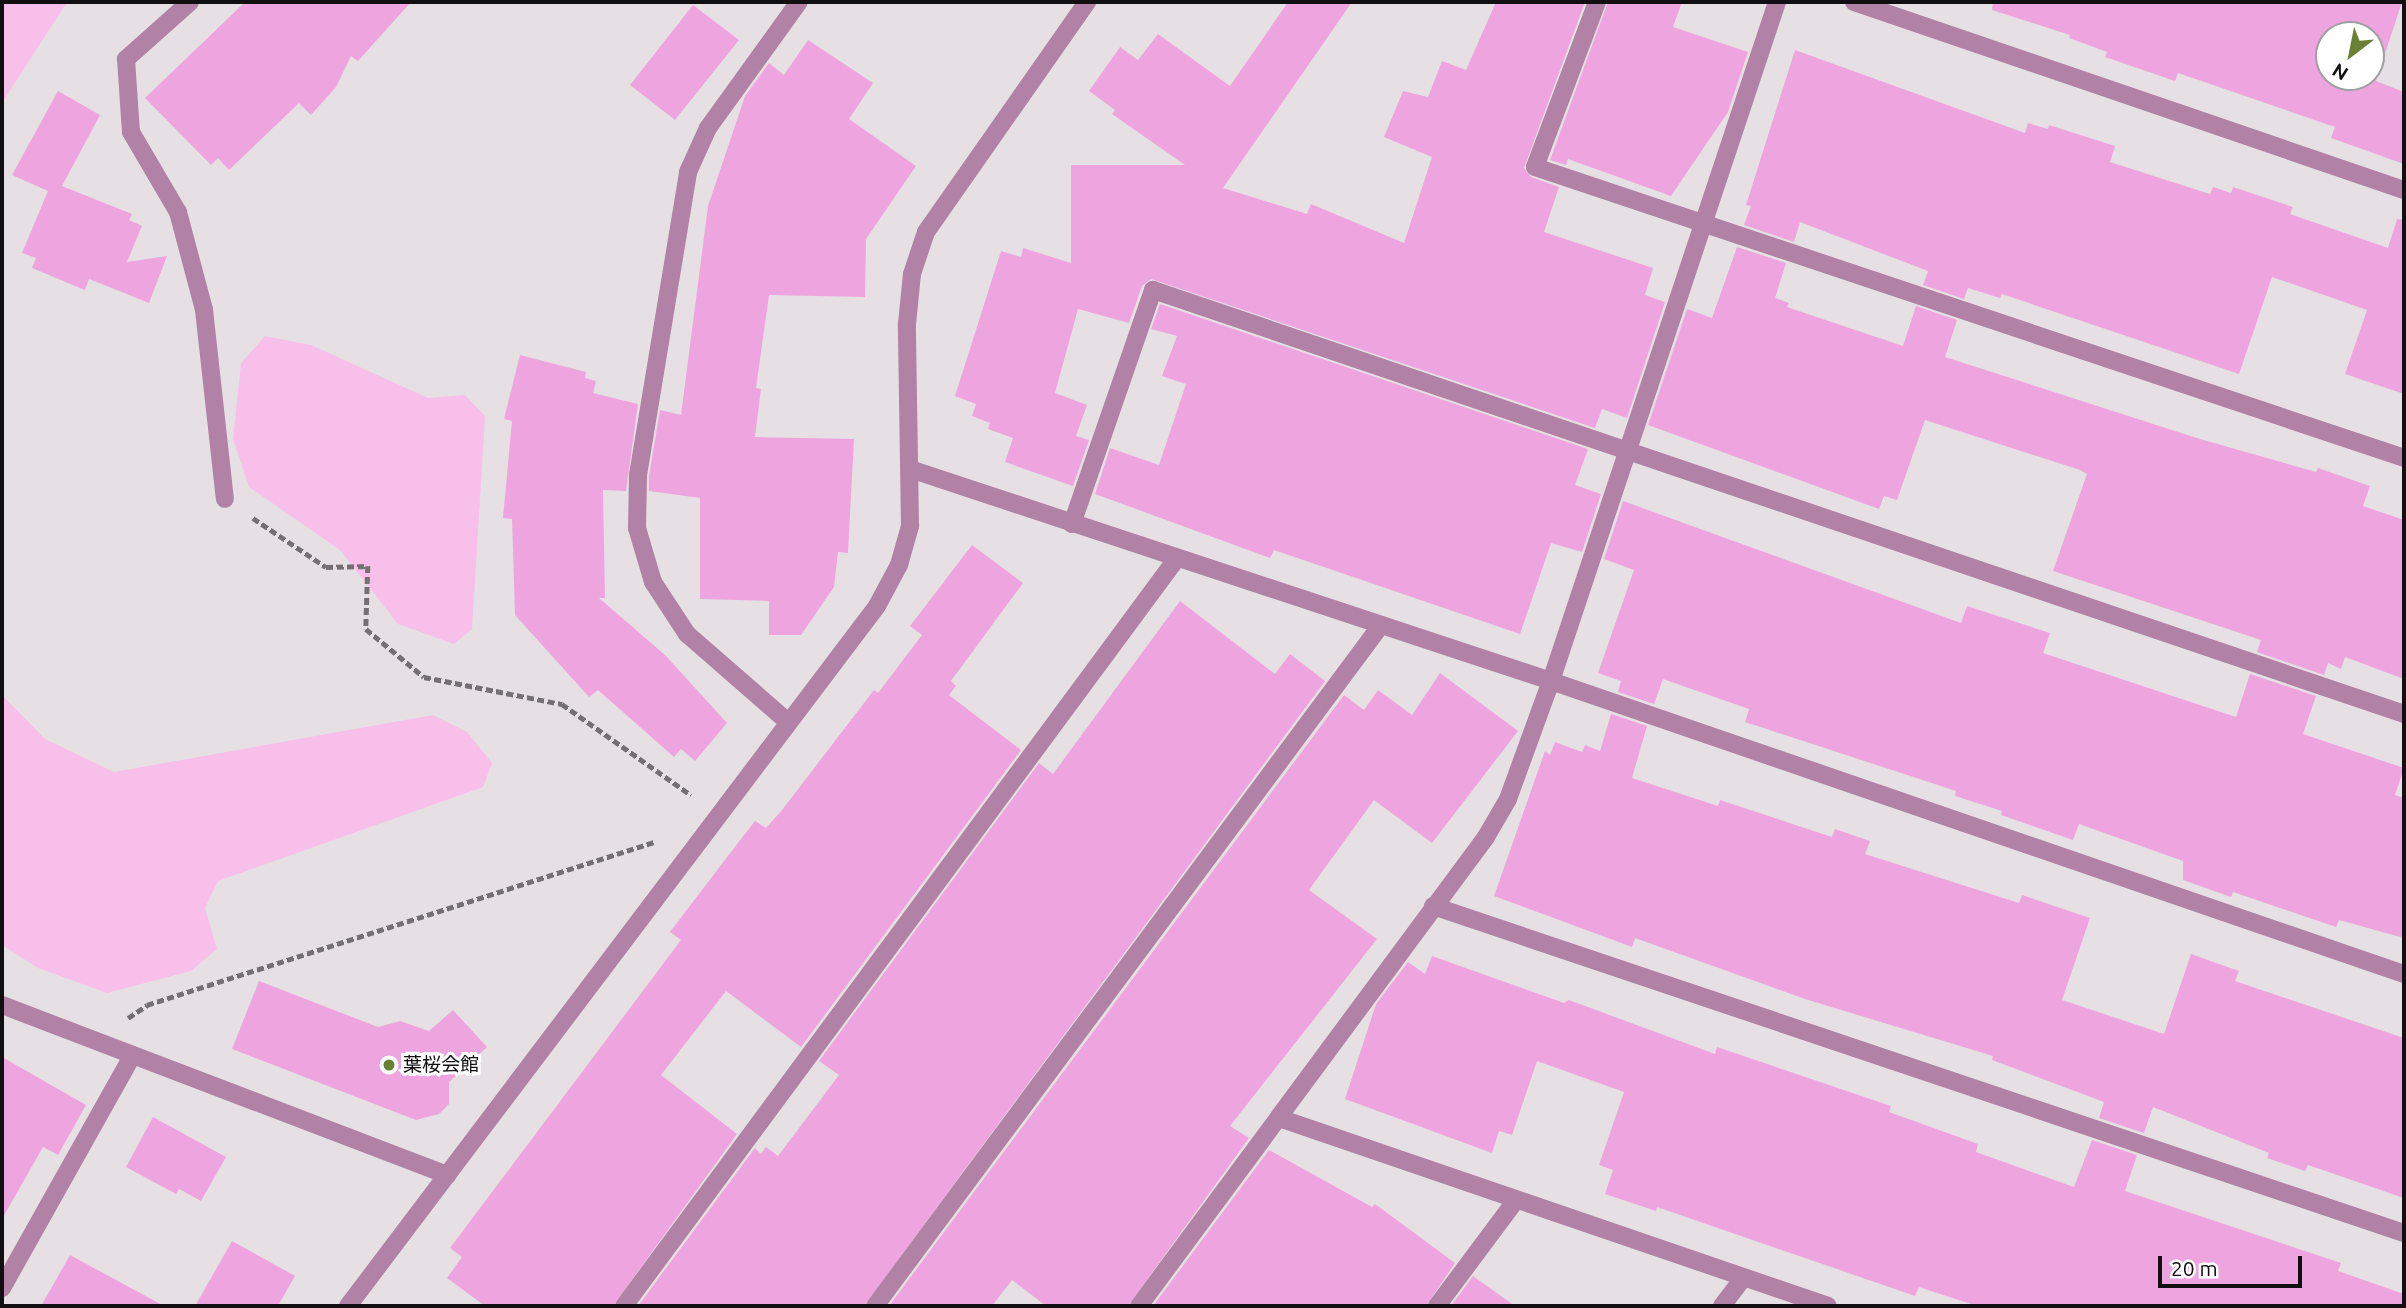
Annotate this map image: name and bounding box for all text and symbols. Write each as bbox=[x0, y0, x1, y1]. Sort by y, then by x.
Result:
north arrow bbox=[2315, 21, 2385, 91]
text: N bbox=[2328, 59, 2352, 85]
place label: 葉桜会館 bbox=[403, 1054, 479, 1076]
marker: 葉桜会館 bbox=[381, 1057, 397, 1073]
scale bar bbox=[2161, 1242, 2304, 1286]
text: 20 m bbox=[2171, 1256, 2218, 1280]

